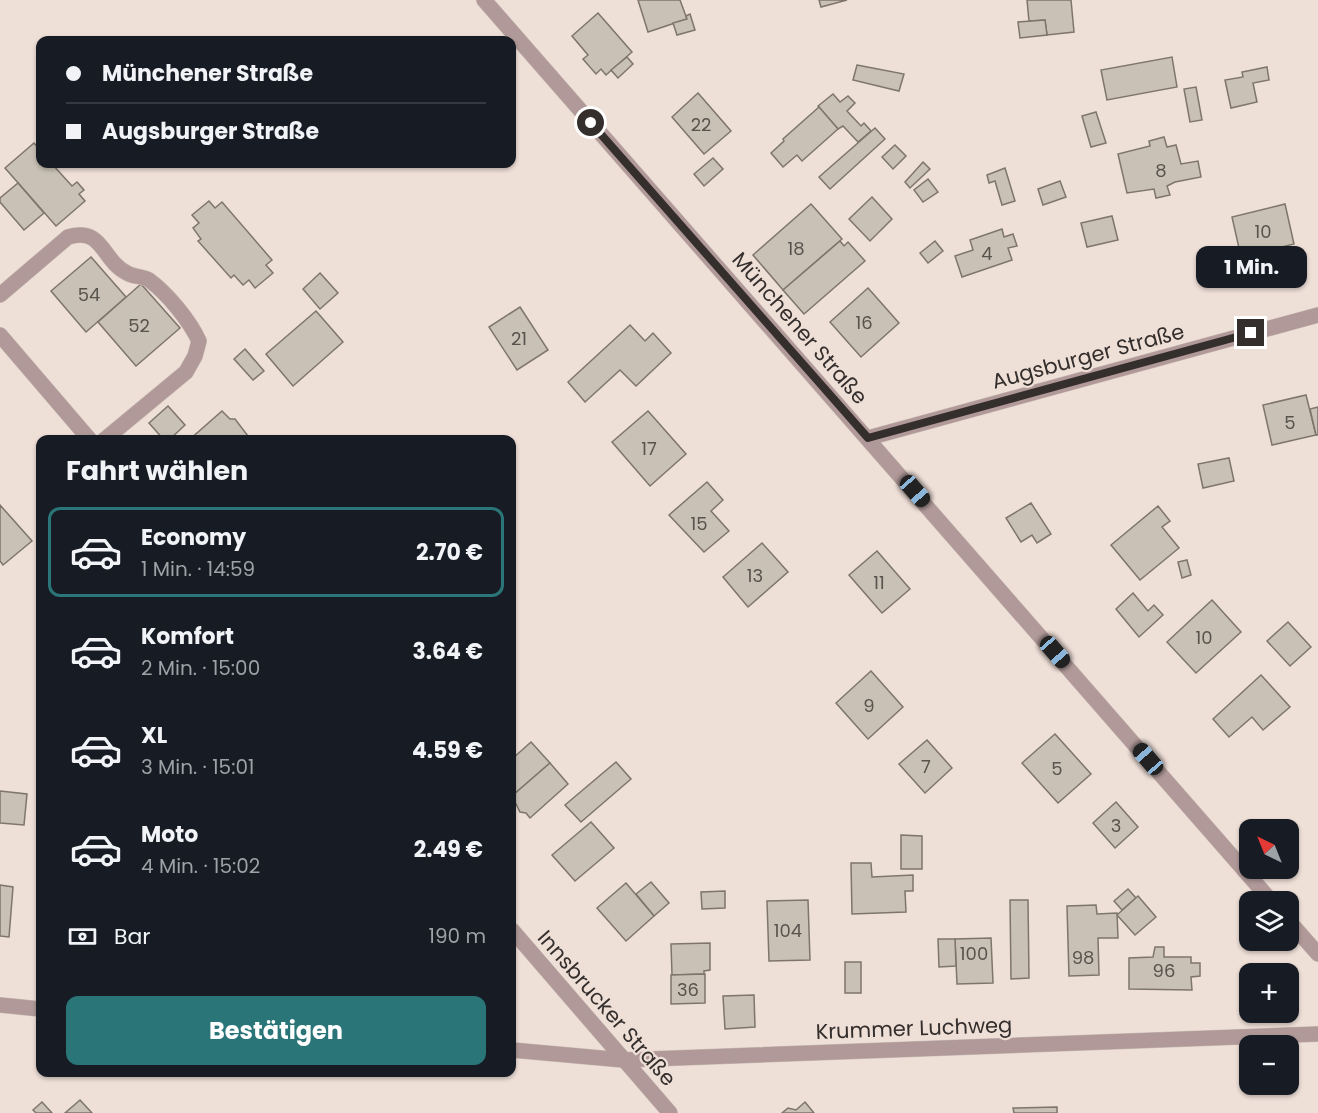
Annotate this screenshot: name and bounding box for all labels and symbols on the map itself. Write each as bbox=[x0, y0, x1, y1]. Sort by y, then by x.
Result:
route start bbox=[577, 109, 604, 136]
house number: 22 bbox=[691, 112, 711, 137]
house number: 8 bbox=[1155, 158, 1167, 183]
house number: 10 bbox=[1254, 219, 1272, 244]
house number: 18 bbox=[787, 236, 805, 261]
house number: 4 bbox=[981, 241, 993, 266]
street label: Münchener Straße bbox=[726, 246, 874, 410]
callout: 1 Min. bbox=[1196, 246, 1306, 288]
house number: 54 bbox=[78, 282, 100, 307]
house number: 16 bbox=[855, 310, 873, 335]
house number: 52 bbox=[128, 313, 150, 338]
street label: Augsburger Straße bbox=[989, 316, 1187, 396]
route end bbox=[1237, 319, 1264, 346]
house number: 21 bbox=[511, 326, 527, 351]
house number: 5 bbox=[1284, 410, 1296, 435]
house number: 17 bbox=[641, 436, 657, 461]
car bbox=[896, 472, 934, 510]
house number: 15 bbox=[690, 511, 708, 536]
house number: 13 bbox=[747, 563, 763, 588]
house number: 11 bbox=[873, 570, 885, 595]
house number: 10 bbox=[1195, 625, 1213, 650]
car bbox=[1036, 633, 1074, 671]
house number: 9 bbox=[863, 693, 875, 718]
car bbox=[1129, 740, 1167, 778]
house number: 7 bbox=[921, 754, 931, 779]
house number: 5 bbox=[1051, 756, 1063, 781]
house number: 3 bbox=[1111, 813, 1121, 838]
north arrow bbox=[1239, 819, 1299, 879]
house number: 104 bbox=[774, 918, 802, 943]
street label: Innsbrucker Straße bbox=[531, 924, 683, 1092]
house number: 100 bbox=[960, 941, 988, 966]
house number: 98 bbox=[1072, 945, 1094, 970]
house number: 96 bbox=[1153, 958, 1175, 983]
house number: 36 bbox=[677, 977, 699, 1002]
street label: Krummer Luchweg bbox=[815, 1010, 1013, 1046]

